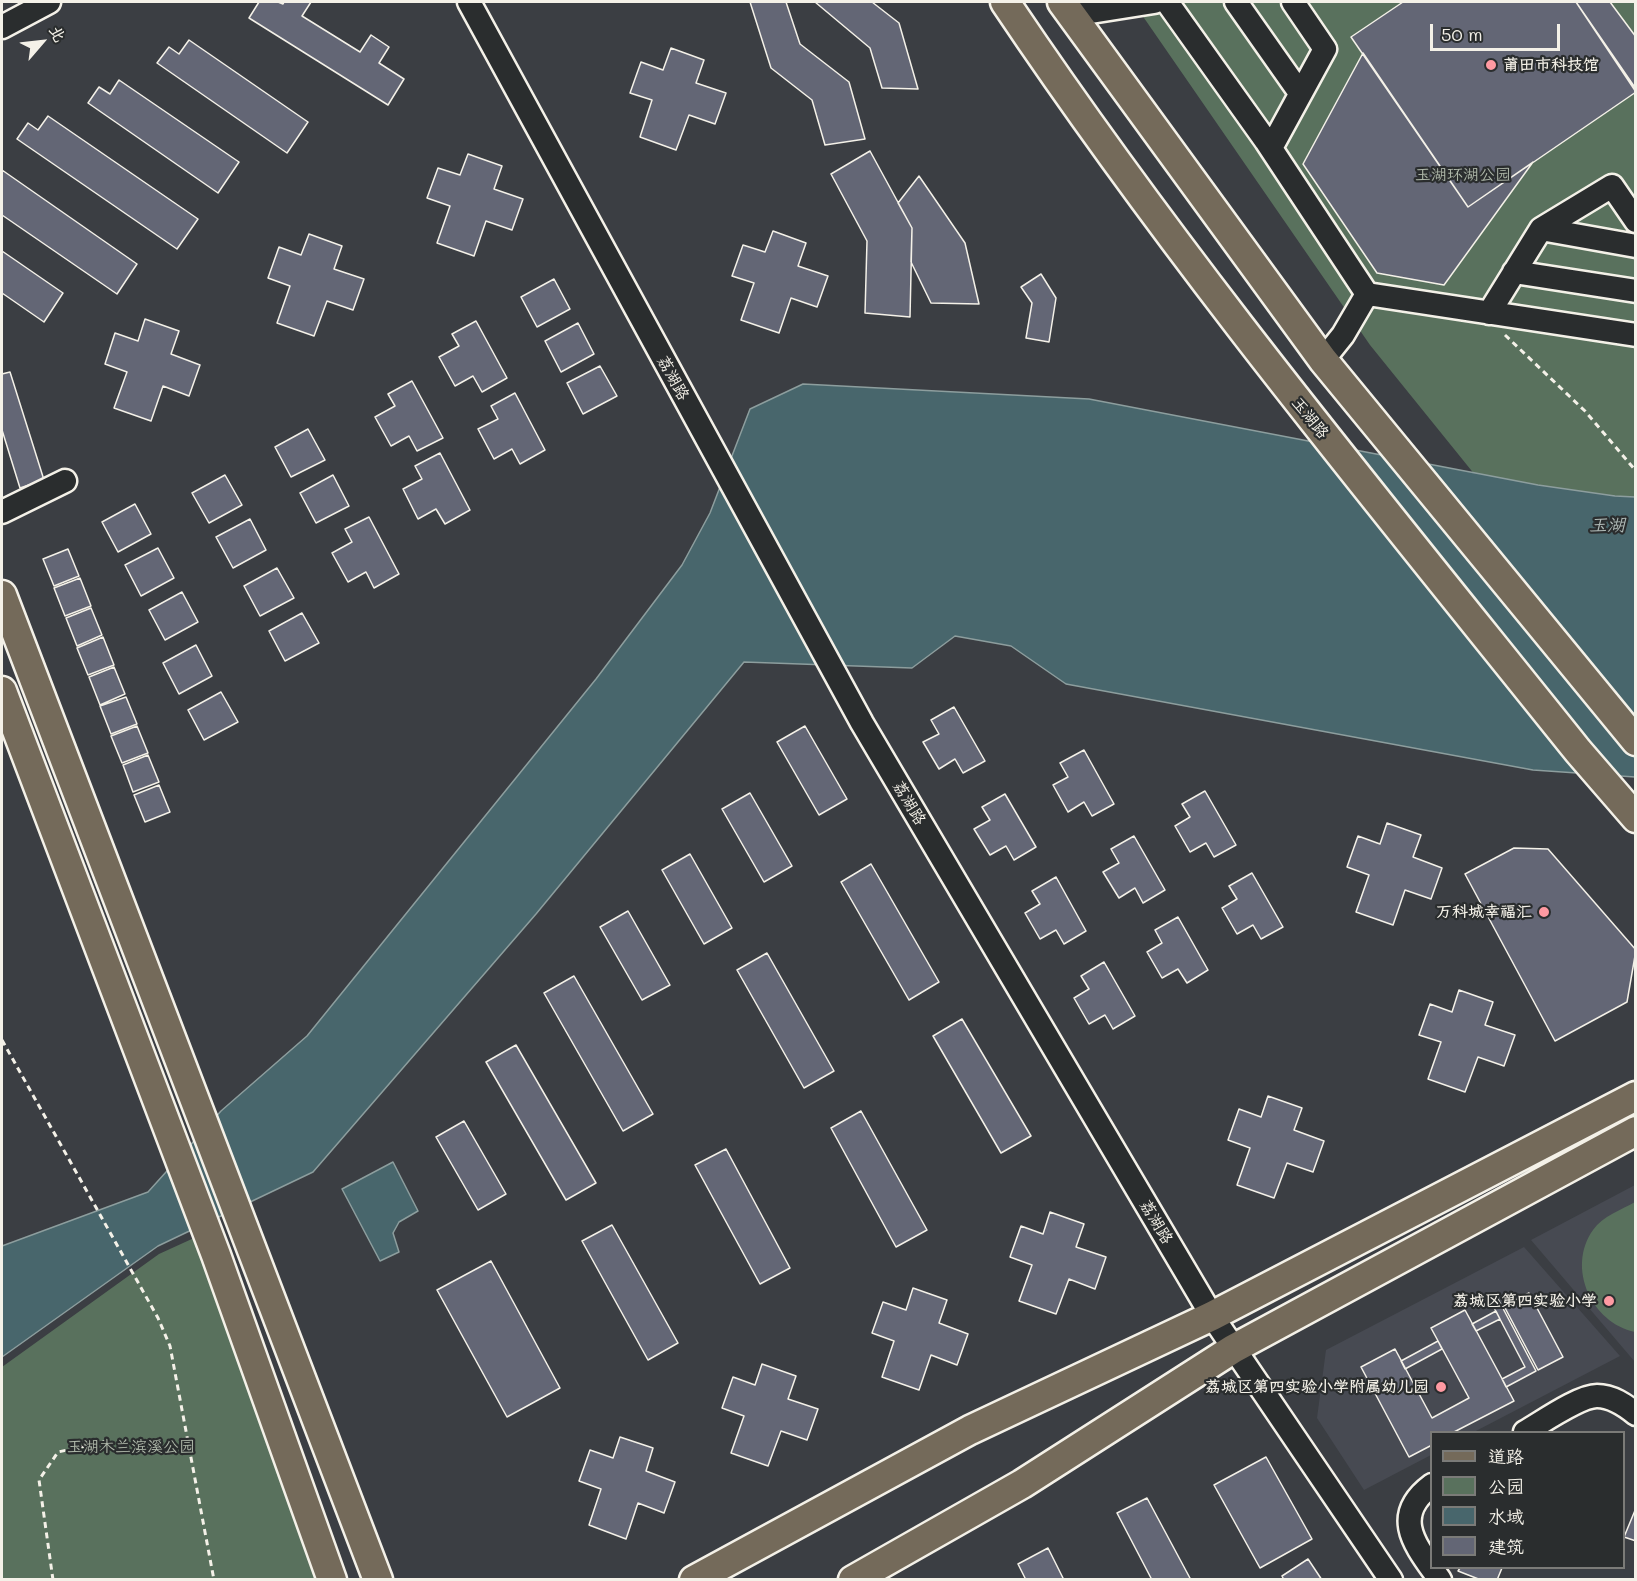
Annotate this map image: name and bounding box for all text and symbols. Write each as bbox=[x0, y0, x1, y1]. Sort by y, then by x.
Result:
north arrow bbox=[12, 12, 72, 72]
scale bar bbox=[1433, 12, 1564, 50]
text: 北 bbox=[45, 21, 71, 45]
text: 50 m bbox=[1441, 22, 1483, 46]
place label: 莆田市科技馆 bbox=[1503, 55, 1599, 75]
marker: 莆田市科技馆 bbox=[1484, 58, 1498, 72]
park label: 玉湖环湖公园 bbox=[1415, 165, 1511, 185]
street label: 荔湖路 bbox=[653, 352, 693, 404]
street label: 玉湖路 bbox=[1287, 393, 1333, 443]
water label: 玉湖 bbox=[1589, 514, 1625, 536]
street label: 荔湖路 bbox=[888, 777, 930, 829]
place label: 万科城幸福汇 bbox=[1436, 902, 1532, 922]
marker: 万科城幸福汇 bbox=[1537, 905, 1551, 919]
street label: 荔湖路 bbox=[1135, 1196, 1177, 1248]
place label: 荔城区第四实验小学 bbox=[1453, 1291, 1597, 1311]
marker: 荔城区第四实验小学 bbox=[1602, 1294, 1616, 1308]
place label: 荔城区第四实验小学附属幼儿园 bbox=[1205, 1377, 1429, 1397]
marker: 荔城区第四实验小学附属幼儿园 bbox=[1434, 1380, 1448, 1394]
legend bbox=[1430, 1431, 1625, 1569]
park label: 玉湖木兰滨溪公园 bbox=[67, 1437, 195, 1457]
text: 道路 bbox=[1488, 1444, 1524, 1468]
text: 公园 bbox=[1488, 1474, 1524, 1498]
text: 水域 bbox=[1488, 1504, 1524, 1528]
text: 建筑 bbox=[1488, 1534, 1524, 1558]

